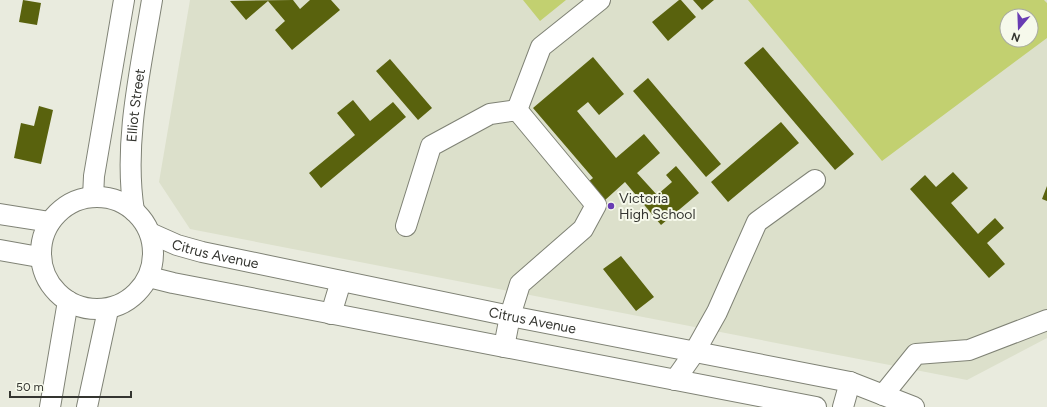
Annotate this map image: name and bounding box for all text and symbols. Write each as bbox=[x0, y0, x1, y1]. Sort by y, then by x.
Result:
north arrow bbox=[999, 8, 1039, 48]
text: N bbox=[1010, 29, 1022, 45]
street label: Elliot Street bbox=[123, 67, 148, 143]
place label: Victoria High School bbox=[619, 190, 696, 223]
marker: Victoria High School bbox=[606, 201, 616, 211]
street label: Citrus Avenue bbox=[170, 236, 261, 272]
street label: Citrus Avenue bbox=[487, 303, 578, 337]
scale bar bbox=[10, 373, 131, 399]
text: 50 m bbox=[16, 380, 44, 394]

